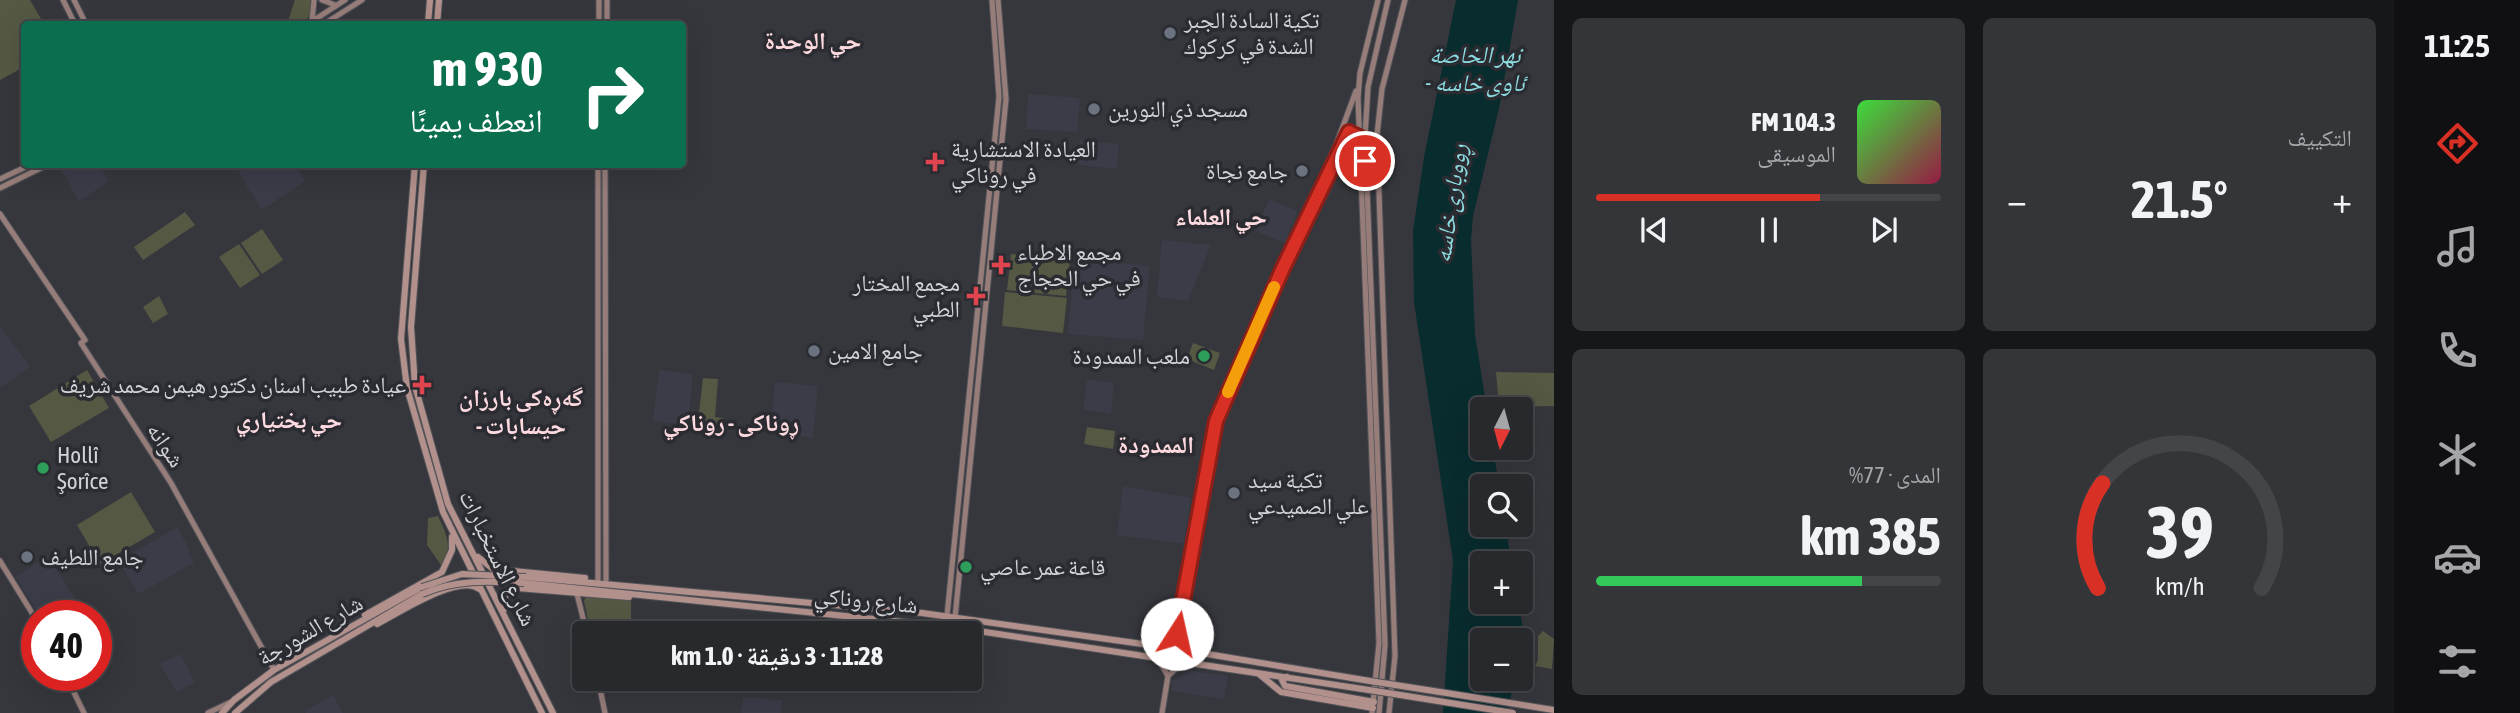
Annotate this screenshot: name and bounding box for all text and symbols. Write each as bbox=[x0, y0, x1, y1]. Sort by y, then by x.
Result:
place label: تكية السادة الجبر الشدة في كركوك bbox=[1183, 7, 1320, 65]
marker: تكية السادة الجبر الشدة في كركوك bbox=[1162, 25, 1178, 41]
district label: حي الوحدة bbox=[765, 27, 861, 59]
text: 11:25 bbox=[2424, 27, 2490, 64]
text: 930 m bbox=[432, 40, 543, 96]
water label: نهر الخاصة - ئاوی خاسە bbox=[1425, 41, 1529, 98]
icon: right bbox=[567, 49, 658, 140]
place label: مسجد ذي النورين bbox=[1108, 96, 1248, 128]
marker: مسجد ذي النورين bbox=[1086, 101, 1102, 117]
text: انعطف يمينًا bbox=[410, 102, 543, 139]
text: 104.3 FM bbox=[1751, 107, 1836, 137]
icon: directions bbox=[2433, 119, 2482, 168]
text: التكييف bbox=[2287, 125, 2352, 151]
pin bbox=[1335, 131, 1395, 191]
place label: العيادة الاستشارية في روناكي bbox=[951, 136, 1096, 194]
text: الموسيقى bbox=[1757, 141, 1836, 167]
icon: arrive bbox=[1346, 142, 1384, 180]
water label: ڕووباری خاسە bbox=[1428, 142, 1477, 265]
marker: العيادة الاستشارية في روناكي bbox=[925, 152, 945, 172]
place label: جامع نجاة bbox=[1206, 158, 1288, 186]
marker: جامع نجاة bbox=[1294, 163, 1310, 179]
text: 21.5° bbox=[2131, 169, 2228, 229]
text: − bbox=[2007, 178, 2027, 221]
text: + bbox=[2332, 178, 2352, 221]
district label: حي العلماء bbox=[1175, 203, 1267, 235]
icon: previous bbox=[1635, 211, 1673, 249]
icon: pause bbox=[1750, 211, 1788, 249]
icon: next bbox=[1865, 211, 1903, 249]
icon: music bbox=[2433, 222, 2482, 271]
place label: مجمع الاطباء في حي الحجاج bbox=[1017, 239, 1141, 297]
marker: مجمع الاطباء في حي الحجاج bbox=[991, 255, 1011, 275]
place label: مجمع المختار الطبي bbox=[851, 270, 960, 328]
marker: مجمع المختار الطبي bbox=[966, 286, 986, 306]
icon: phone bbox=[2433, 326, 2482, 375]
place label: جامع الامين bbox=[828, 338, 923, 366]
marker: جامع الامين bbox=[806, 343, 822, 359]
place label: ملعب الممدودة bbox=[1072, 343, 1190, 370]
marker: ملعب الممدودة bbox=[1196, 348, 1212, 364]
place label: عيادة طبيب اسنان دكتور هيمن محمد شريف bbox=[60, 372, 406, 399]
marker: عيادة طبيب اسنان دكتور هيمن محمد شريف bbox=[412, 375, 432, 395]
district label: گەڕەکی بارزان - حیسابات bbox=[459, 384, 584, 439]
north arrow bbox=[1470, 397, 1533, 460]
map controls bbox=[1470, 397, 1533, 691]
district label: حي بختياري bbox=[236, 406, 342, 438]
district label: ڕوناکی - روناكي bbox=[663, 409, 799, 441]
street label: شوانە bbox=[142, 418, 190, 472]
icon: climate bbox=[2433, 430, 2482, 479]
district label: الممدودة bbox=[1118, 431, 1194, 458]
place label: Hollî Şorîce bbox=[57, 442, 109, 494]
marker: Hollî Şorîce bbox=[35, 460, 51, 476]
text: المدى · 77% bbox=[1849, 462, 1941, 488]
place label: تكية سيد علي الصميدعي bbox=[1248, 467, 1369, 525]
button: search bbox=[1470, 474, 1533, 537]
marker: تكية سيد علي الصميدعي bbox=[1226, 485, 1242, 501]
street label: شارع الاستخبارات bbox=[452, 486, 542, 631]
text: 39 bbox=[2145, 490, 2214, 573]
text: 385 km bbox=[1800, 506, 1941, 566]
icon: car bbox=[2433, 533, 2482, 582]
place label: جامع اللطيف bbox=[41, 544, 144, 572]
marker: جامع اللطيف bbox=[19, 549, 35, 565]
button: + bbox=[1470, 551, 1533, 614]
place label: قاعة عمر عاصي bbox=[980, 554, 1106, 586]
marker: قاعة عمر عاصي bbox=[958, 559, 974, 575]
text: km/h bbox=[2155, 572, 2204, 600]
street label: شارع روناكي bbox=[812, 582, 919, 624]
street label: شارع الشورجة bbox=[253, 589, 368, 672]
position arrow bbox=[1140, 597, 1214, 671]
speed limit sign: 40 bbox=[21, 600, 112, 691]
button: − bbox=[1470, 628, 1533, 691]
icon: filters bbox=[2433, 637, 2482, 686]
text: 11:28 · 3 دقيقة · 1.0 km bbox=[671, 641, 883, 671]

